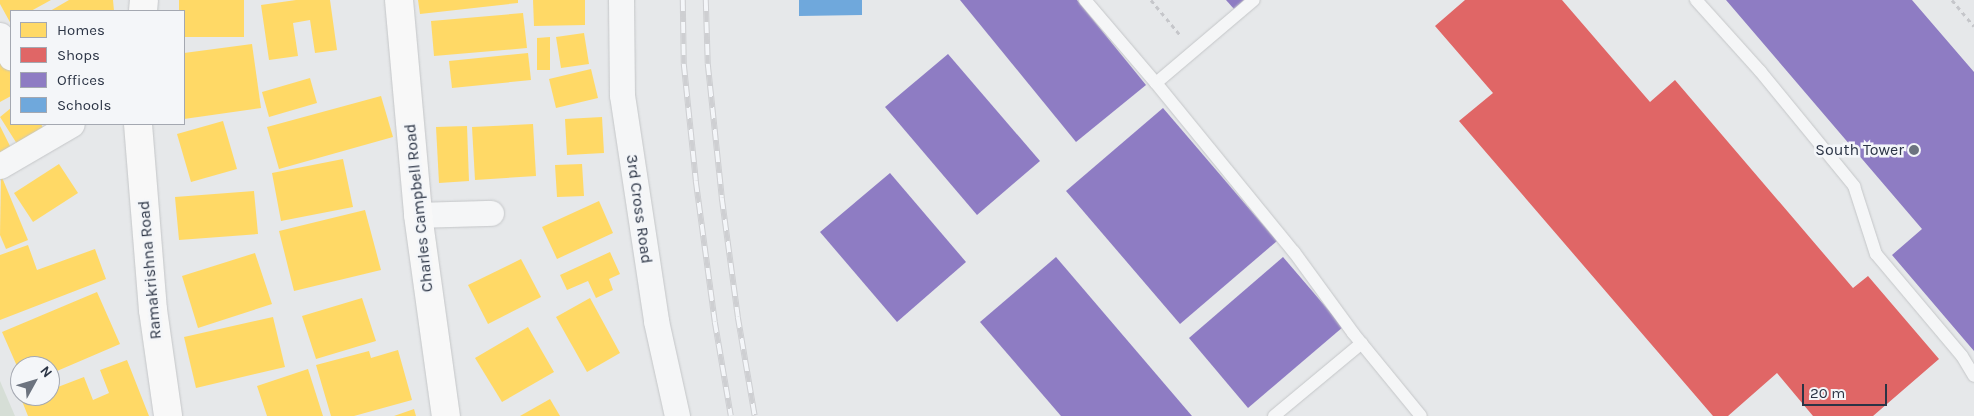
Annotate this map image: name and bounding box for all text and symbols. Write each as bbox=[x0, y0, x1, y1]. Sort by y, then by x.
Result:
legend bbox=[10, 10, 185, 125]
text: Homes bbox=[57, 21, 105, 39]
text: Shops bbox=[57, 46, 100, 64]
text: Offices bbox=[57, 71, 105, 89]
text: Schools bbox=[57, 96, 111, 114]
street label: Charles Campbell Road bbox=[401, 123, 437, 293]
place label: South Tower bbox=[1815, 140, 1904, 160]
marker: South Tower bbox=[1908, 144, 1920, 156]
street label: 3rd Cross Road bbox=[622, 153, 656, 265]
street label: Ramakrishna Road bbox=[134, 200, 166, 340]
north arrow bbox=[10, 356, 60, 406]
text: N bbox=[36, 363, 56, 381]
scale bar bbox=[1804, 374, 1889, 406]
text: 20 m bbox=[1810, 384, 1845, 402]

